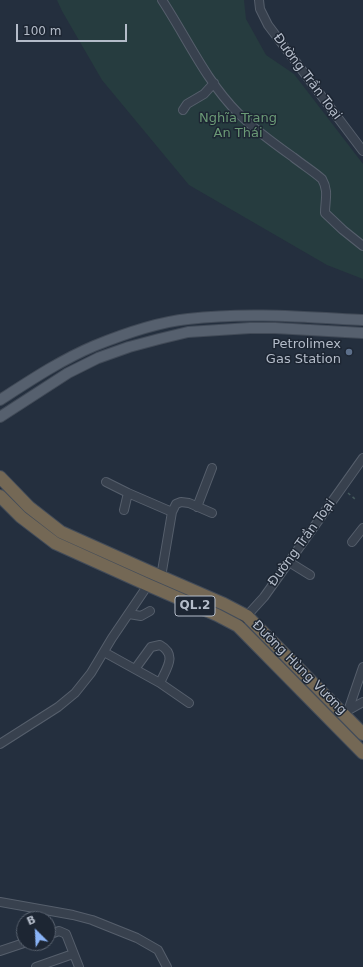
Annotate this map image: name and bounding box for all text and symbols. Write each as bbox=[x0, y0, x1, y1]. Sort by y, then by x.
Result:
scale bar bbox=[18, 16, 129, 42]
text: 100 m bbox=[23, 24, 61, 38]
street label: Đường Trần Toại bbox=[270, 31, 344, 123]
park label: Nghĩa Trang An Thái bbox=[199, 111, 277, 142]
place label: Petrolimex Gas Station bbox=[266, 337, 341, 368]
marker: Petrolimex Gas Station bbox=[344, 347, 354, 357]
street label: Đường Trần Toại bbox=[265, 496, 339, 590]
road number: QL.2 bbox=[175, 596, 215, 616]
street label: Đường Hùng Vương bbox=[249, 618, 349, 718]
north arrow bbox=[16, 911, 56, 951]
text: B bbox=[25, 913, 38, 928]

